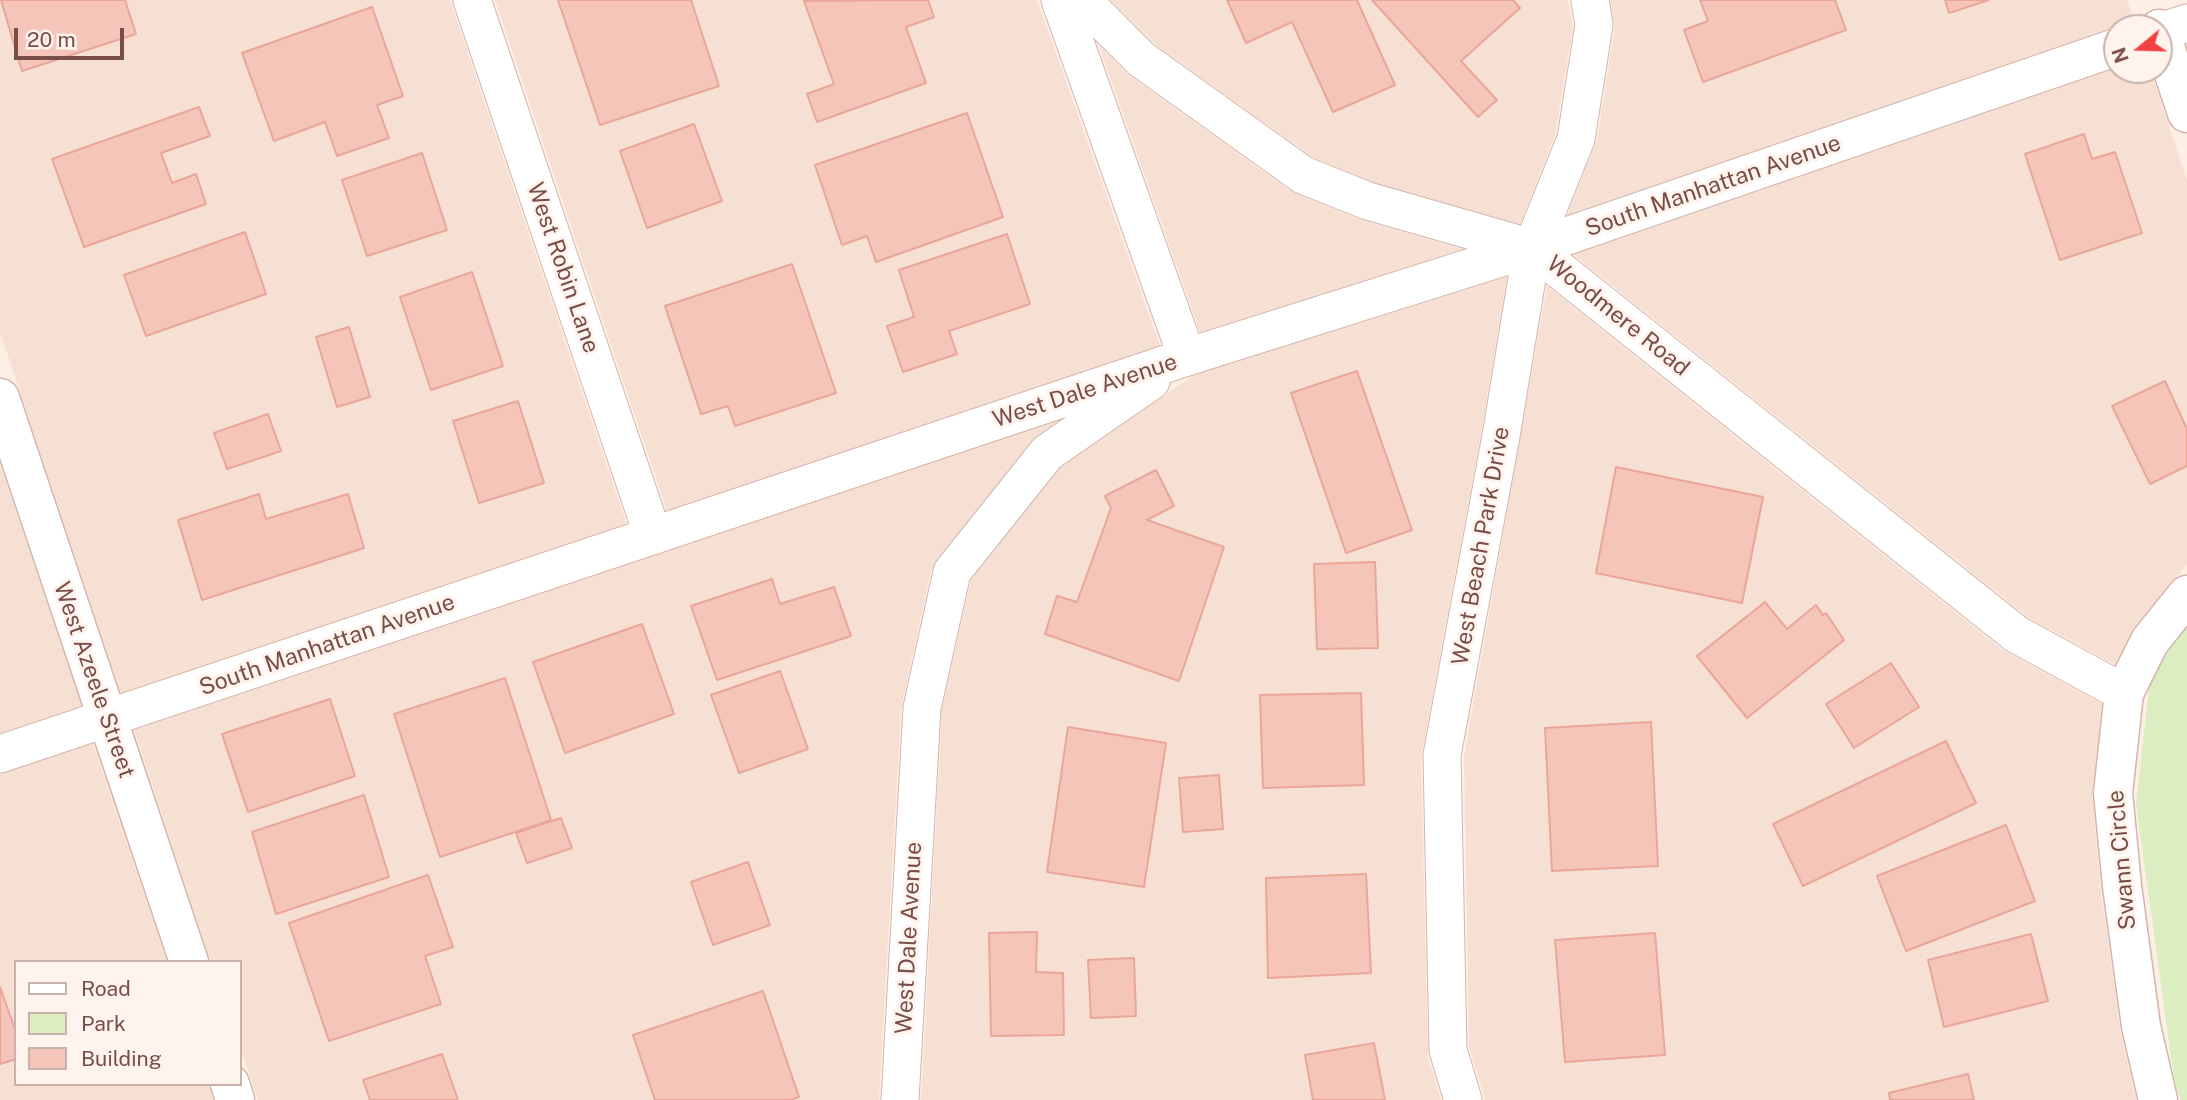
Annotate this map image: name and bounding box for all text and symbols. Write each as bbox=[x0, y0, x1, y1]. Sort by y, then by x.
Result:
scale bar bbox=[18, 14, 128, 58]
north arrow bbox=[2103, 14, 2173, 84]
text: 20 m bbox=[27, 27, 76, 52]
text: N bbox=[2107, 45, 2133, 66]
street label: South Manhattan Avenue bbox=[1582, 129, 1844, 243]
street label: West Robin Lane bbox=[521, 179, 605, 357]
street label: Woodmere Road bbox=[1541, 250, 1695, 382]
street label: West Dale Avenue bbox=[989, 348, 1181, 434]
street label: West Beach Park Drive bbox=[1446, 425, 1516, 667]
street label: West Azeele Street bbox=[48, 578, 140, 782]
street label: South Manhattan Avenue bbox=[196, 588, 458, 702]
street label: Swann Circle bbox=[2102, 789, 2142, 931]
street label: West Dale Avenue bbox=[890, 841, 928, 1035]
legend bbox=[14, 960, 242, 1086]
text: Road bbox=[81, 976, 131, 1001]
text: Park bbox=[81, 1011, 126, 1036]
text: Building bbox=[81, 1046, 162, 1071]

